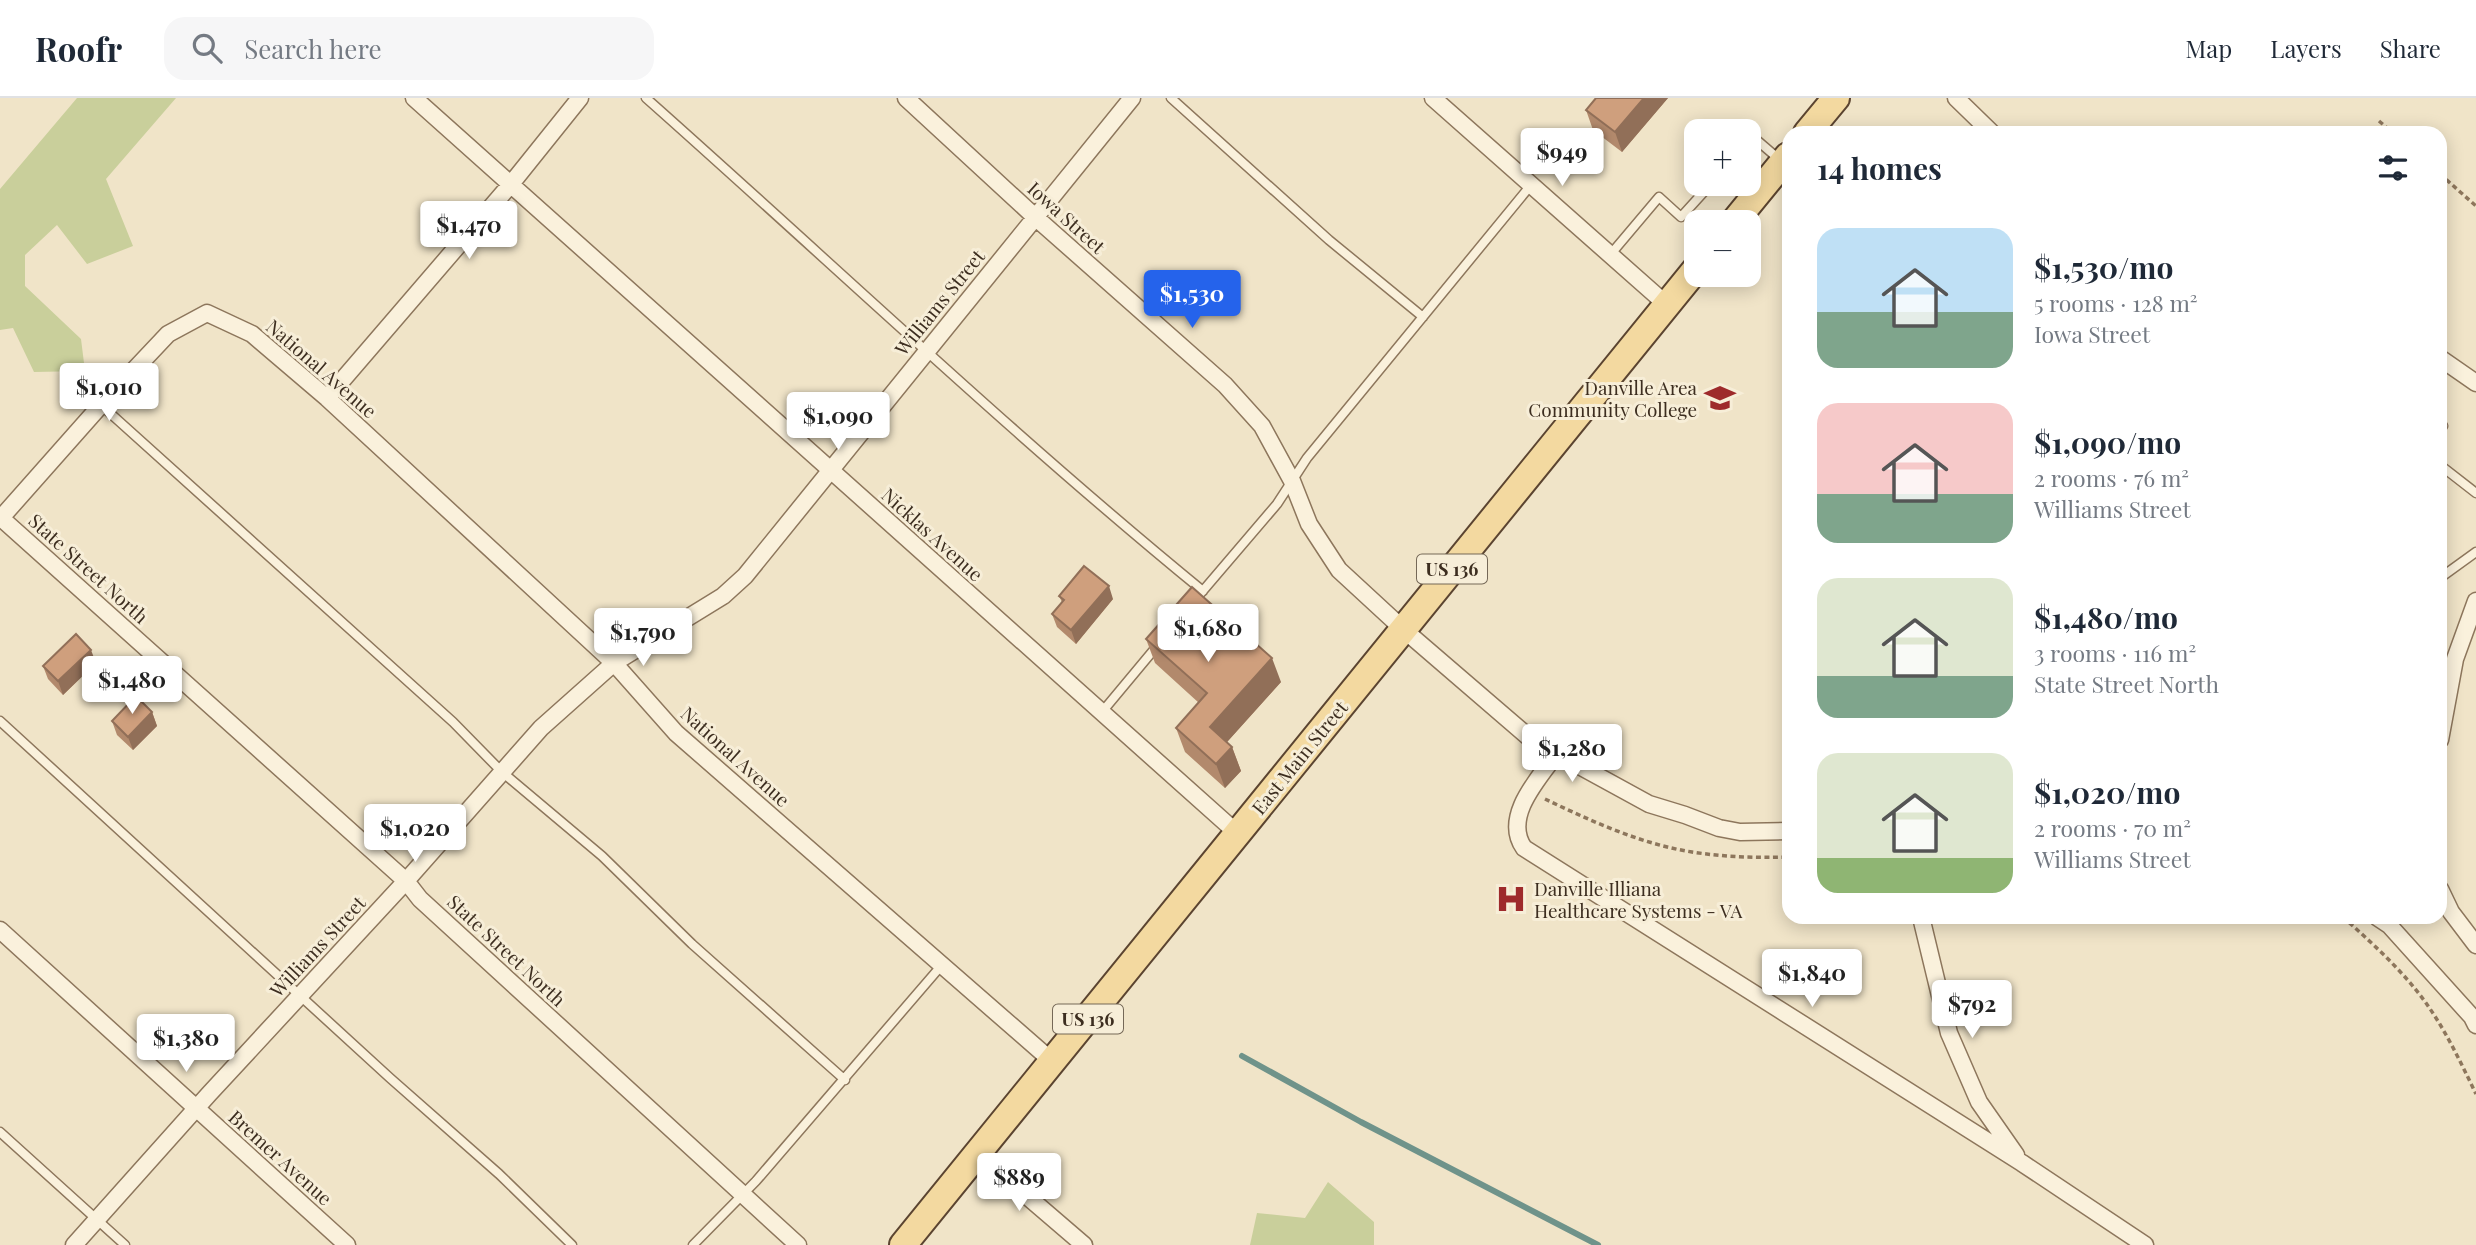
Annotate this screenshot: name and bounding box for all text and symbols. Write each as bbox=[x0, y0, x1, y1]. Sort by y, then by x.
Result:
search box bbox=[164, 17, 654, 80]
text: Roofr bbox=[35, 26, 122, 70]
icon: search bbox=[188, 29, 226, 67]
text: Search here bbox=[244, 31, 382, 66]
text: Map bbox=[2186, 32, 2232, 64]
text: Layers bbox=[2270, 32, 2342, 64]
text: Share bbox=[2380, 32, 2441, 64]
map controls bbox=[1684, 119, 1761, 287]
button: + bbox=[1684, 119, 1761, 196]
pin: $949 bbox=[1521, 129, 1603, 188]
text: $949 bbox=[1537, 135, 1587, 166]
text: 14 homes bbox=[1817, 148, 1942, 188]
icon: filters bbox=[2374, 149, 2412, 187]
street label: Iowa Street bbox=[1023, 175, 1112, 259]
pin: $1,470 bbox=[412, 202, 526, 261]
text: $1,470 bbox=[436, 208, 502, 239]
button: − bbox=[1684, 210, 1761, 287]
street label: Williams Street bbox=[888, 243, 990, 361]
text: $1,530/mo bbox=[2034, 247, 2173, 287]
icon: home bbox=[1873, 256, 1957, 340]
pin: $1,530 bbox=[1135, 271, 1249, 330]
text: $1,530 bbox=[1160, 277, 1224, 308]
text: 5 rooms · 128 m² bbox=[2034, 287, 2198, 318]
street label: National Avenue bbox=[261, 313, 383, 423]
text: Iowa Street bbox=[2034, 318, 2150, 349]
pin: $1,010 bbox=[52, 364, 166, 423]
text: $1,010 bbox=[76, 370, 142, 401]
place label: Danville Area Community College bbox=[1528, 374, 1698, 422]
school or university icon: Danville Area Community College bbox=[1703, 381, 1737, 415]
pin: $1,090 bbox=[781, 392, 895, 452]
text: $1,090 bbox=[803, 399, 873, 430]
text: $1,090/mo bbox=[2034, 422, 2181, 462]
icon: home bbox=[1873, 431, 1957, 515]
text: 2 rooms · 76 m² bbox=[2034, 462, 2189, 493]
street label: Nicklas Avenue bbox=[877, 482, 989, 586]
text: Williams Street bbox=[2034, 493, 2191, 524]
street label: State Street North bbox=[24, 507, 154, 629]
road number: US 136 bbox=[1417, 555, 1487, 584]
text: $1,480/mo bbox=[2034, 597, 2178, 637]
pin: $1,680 bbox=[1151, 604, 1265, 664]
icon: home bbox=[1873, 606, 1957, 690]
pin: $1,790 bbox=[586, 608, 700, 668]
text: $1,680 bbox=[1174, 611, 1242, 642]
text: $1,790 bbox=[610, 615, 676, 646]
text: 3 rooms · 116 m² bbox=[2034, 637, 2196, 668]
pin: $1,480 bbox=[75, 656, 189, 716]
text: $1,480 bbox=[98, 663, 166, 694]
text: State Street North bbox=[2034, 668, 2219, 699]
street label: East Main Street bbox=[1245, 695, 1353, 819]
street label: National Avenue bbox=[676, 700, 796, 812]
pin: $1,280 bbox=[1515, 724, 1629, 784]
text: $1,280 bbox=[1538, 731, 1606, 762]
text: $1,020/mo bbox=[2034, 772, 2180, 812]
icon: home bbox=[1873, 781, 1957, 865]
pin: $1,020 bbox=[358, 804, 472, 864]
text: $1,020 bbox=[380, 811, 450, 842]
text: 2 rooms · 70 m² bbox=[2034, 812, 2191, 843]
text: Williams Street bbox=[2034, 843, 2191, 874]
place label: Danville Illiana Healthcare Systems - VA bbox=[1534, 875, 1744, 923]
hospital icon: Danville Illiana Healthcare Systems - VA bbox=[1494, 882, 1528, 916]
street label: State Street North bbox=[442, 888, 572, 1012]
street label: Williams Street bbox=[263, 890, 371, 1003]
pin: $1,840 bbox=[1755, 950, 1869, 1009]
text: $1,840 bbox=[1778, 956, 1846, 987]
pin: $792 bbox=[1931, 981, 2013, 1040]
text: $792 bbox=[1948, 987, 1996, 1018]
road number: US 136 bbox=[1053, 1004, 1123, 1034]
pin: $1,380 bbox=[129, 1014, 243, 1074]
text: $1,380 bbox=[153, 1021, 219, 1052]
street label: Bremer Avenue bbox=[224, 1104, 338, 1210]
pin: $889 bbox=[978, 1154, 1060, 1213]
text: $889 bbox=[993, 1160, 1045, 1191]

